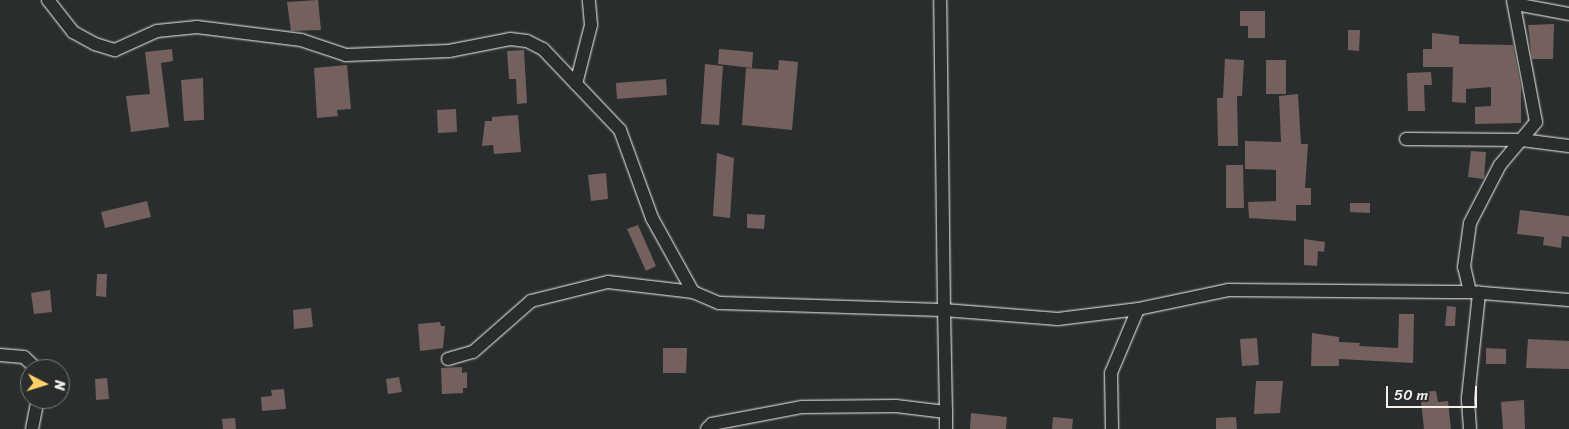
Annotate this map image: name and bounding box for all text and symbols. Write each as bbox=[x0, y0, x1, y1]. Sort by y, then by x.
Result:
north arrow bbox=[20, 359, 70, 409]
scale bar bbox=[1389, 376, 1480, 408]
text: N bbox=[47, 379, 72, 391]
text: 50 m bbox=[1394, 382, 1428, 408]

